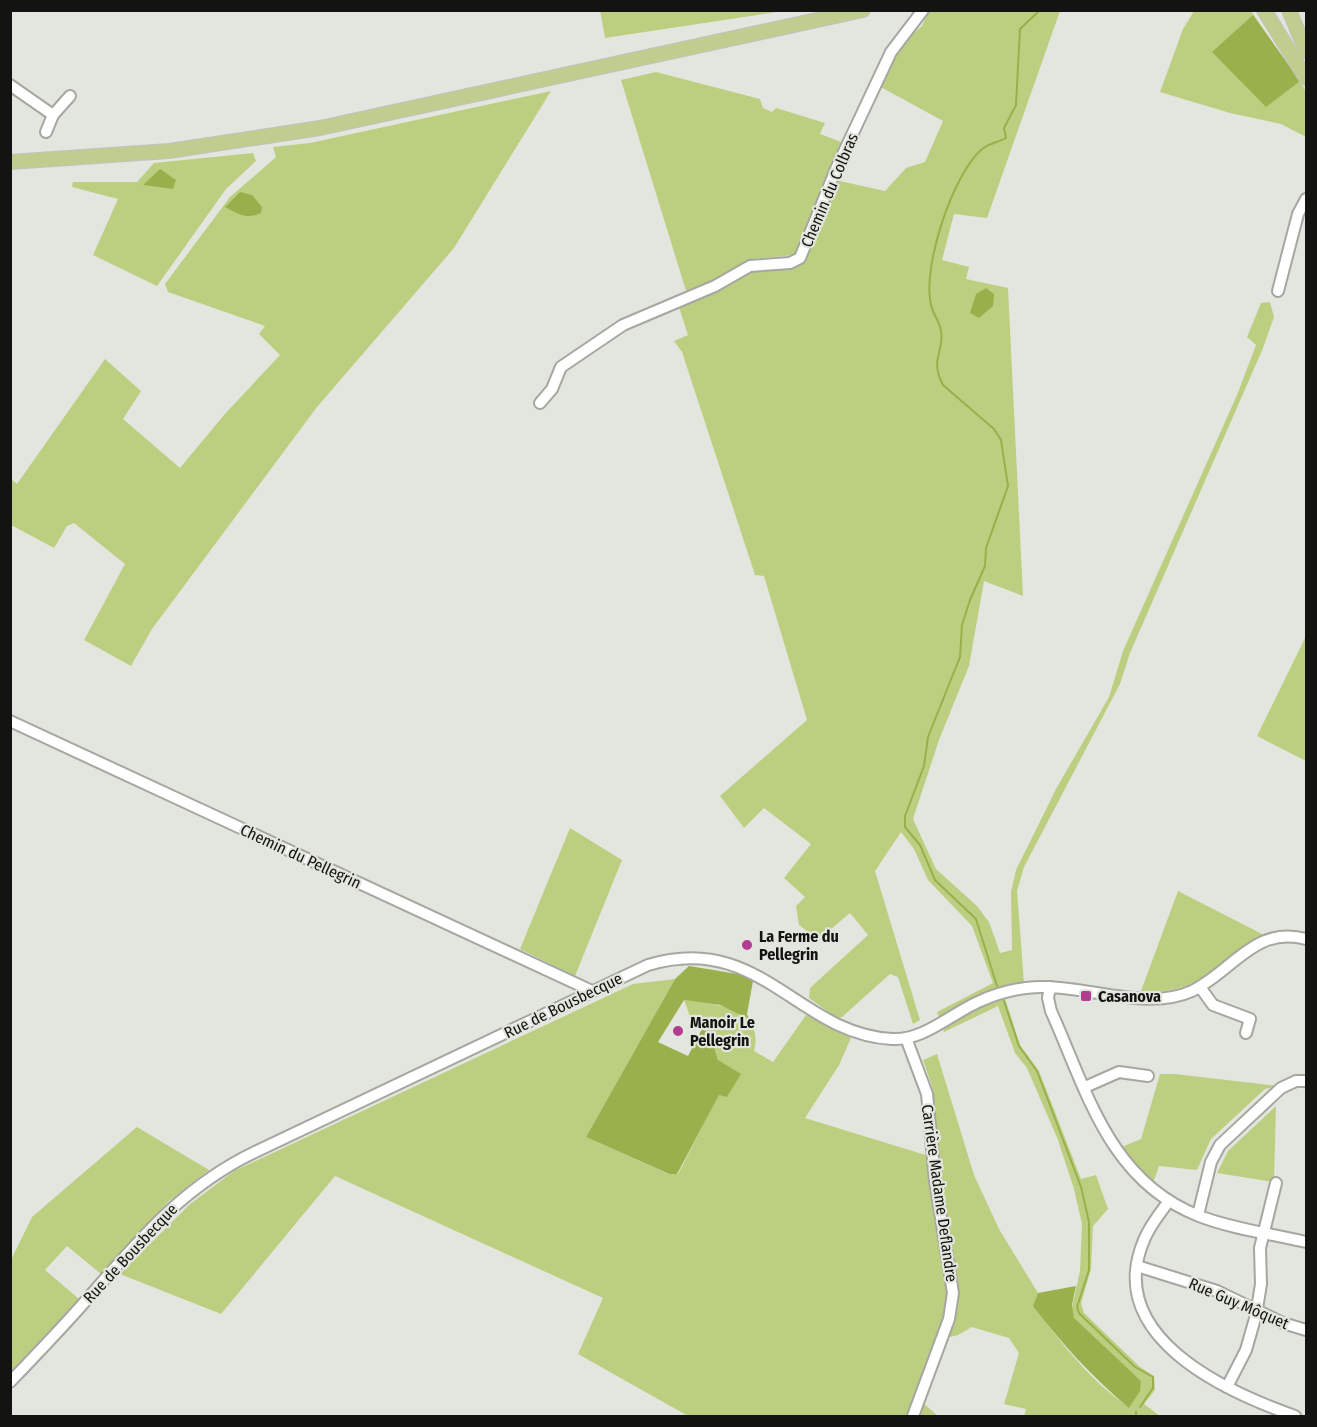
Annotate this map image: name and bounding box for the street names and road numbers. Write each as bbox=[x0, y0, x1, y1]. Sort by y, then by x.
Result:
street label: Chemin du Colbras bbox=[797, 130, 862, 250]
street label: Chemin du Pellegrin bbox=[237, 820, 364, 893]
street label: Rue de Bousbecque bbox=[501, 969, 626, 1042]
street label: Carrière Madame Deflandre bbox=[918, 1103, 961, 1283]
street label: Rue de Bousbecque bbox=[79, 1200, 181, 1307]
street label: Rue Guy Môquet bbox=[1186, 1274, 1292, 1333]

